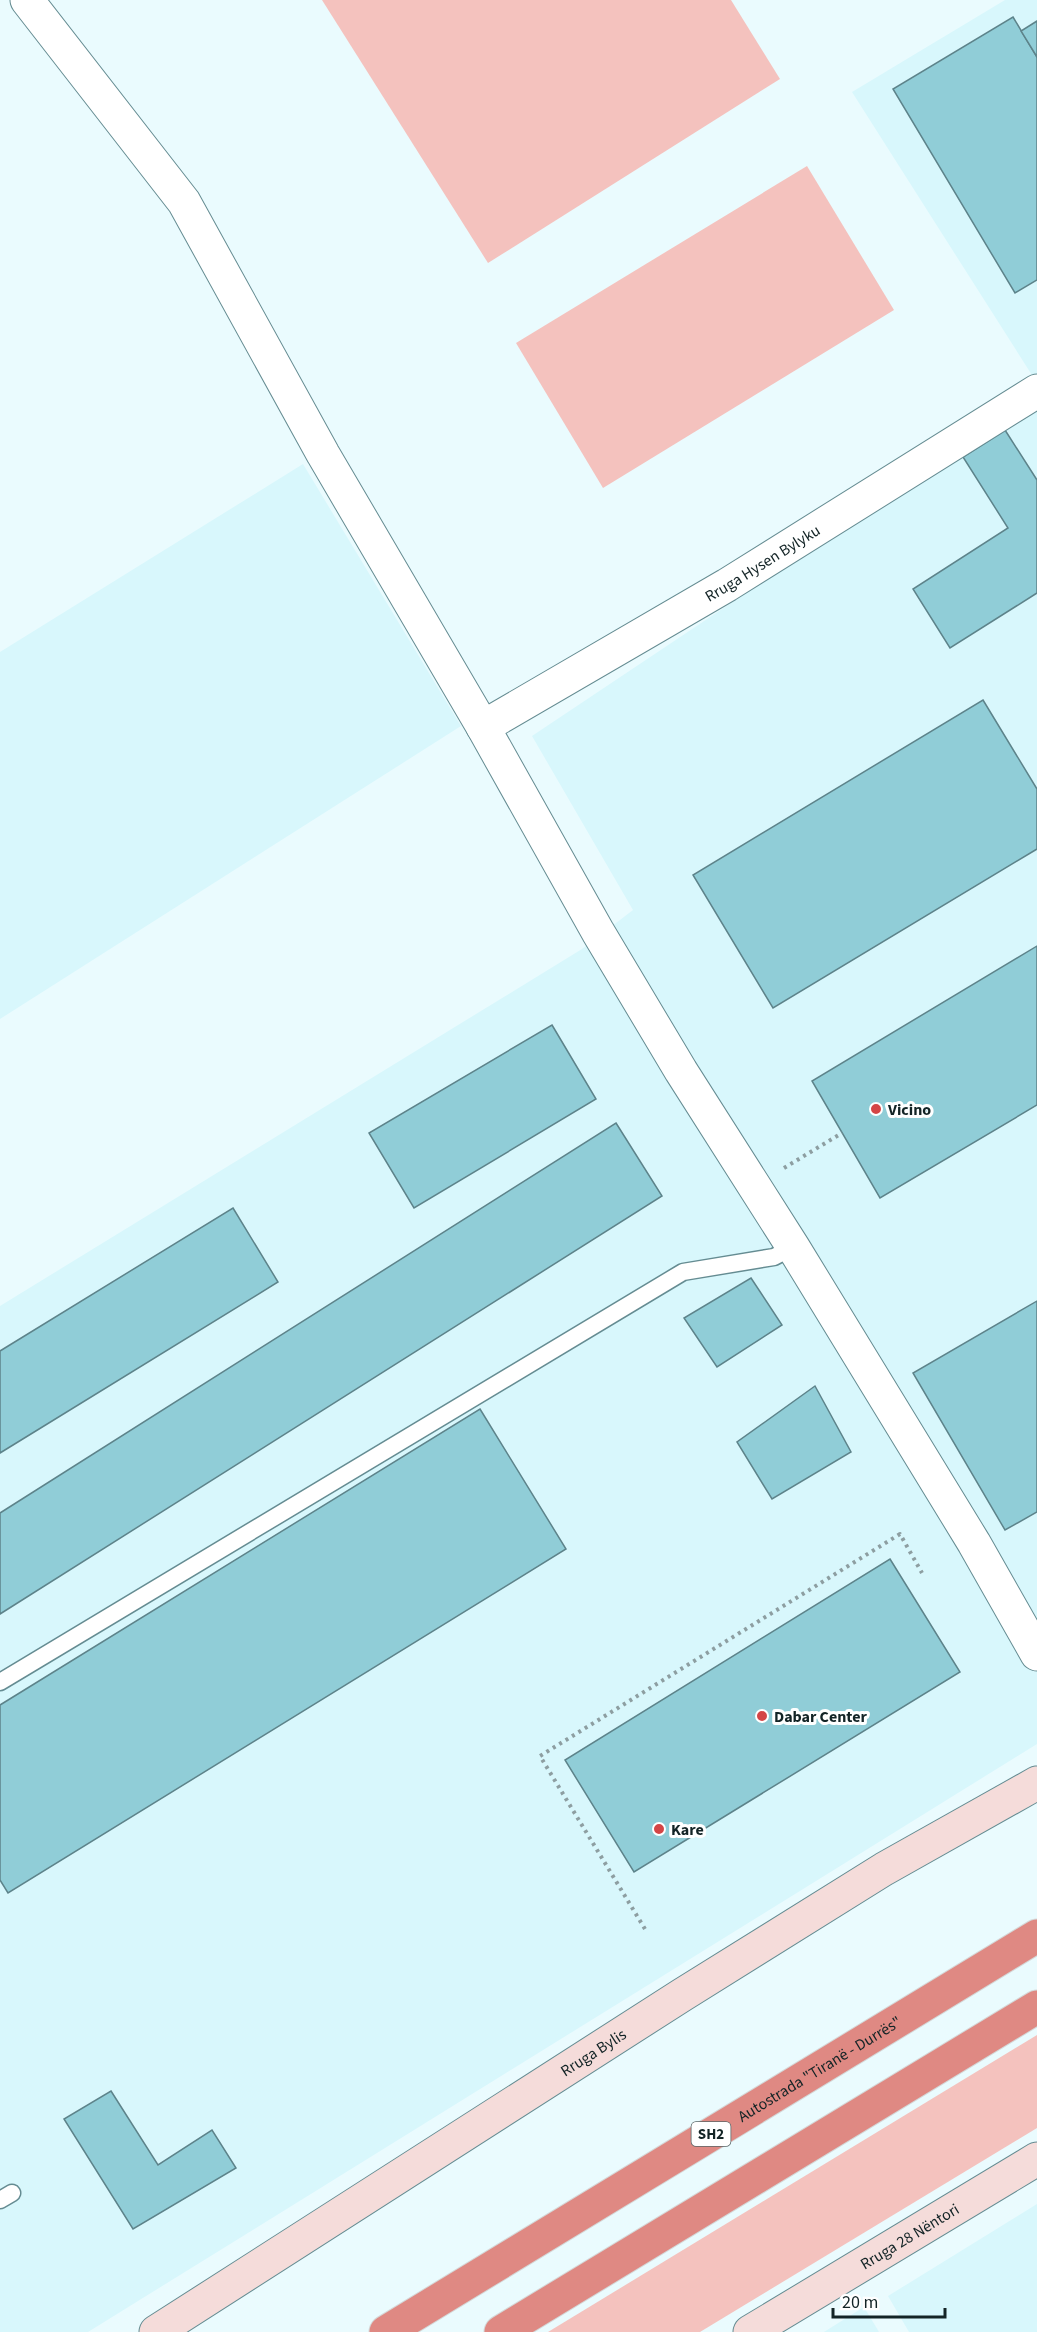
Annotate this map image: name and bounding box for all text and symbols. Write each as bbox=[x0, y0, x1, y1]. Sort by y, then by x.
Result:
street label: Rruga Hysen Bylyku bbox=[701, 519, 825, 608]
place label: Vicino bbox=[887, 1099, 931, 1121]
marker: Vicino bbox=[869, 1102, 883, 1116]
place label: Dabar Center bbox=[774, 1706, 867, 1728]
marker: Dabar Center bbox=[755, 1709, 769, 1723]
place label: Kare bbox=[671, 1819, 704, 1841]
marker: Kare bbox=[652, 1822, 666, 1836]
street label: Autostrada "Tiranë - Durrës" bbox=[734, 2011, 906, 2128]
street label: Rruga Bylis bbox=[556, 2024, 631, 2082]
road number: SH2 bbox=[692, 2122, 730, 2146]
street label: Rruga 28 Nëntori bbox=[856, 2198, 963, 2275]
scale bar bbox=[833, 2281, 946, 2319]
text: 20 m bbox=[842, 2290, 878, 2315]

